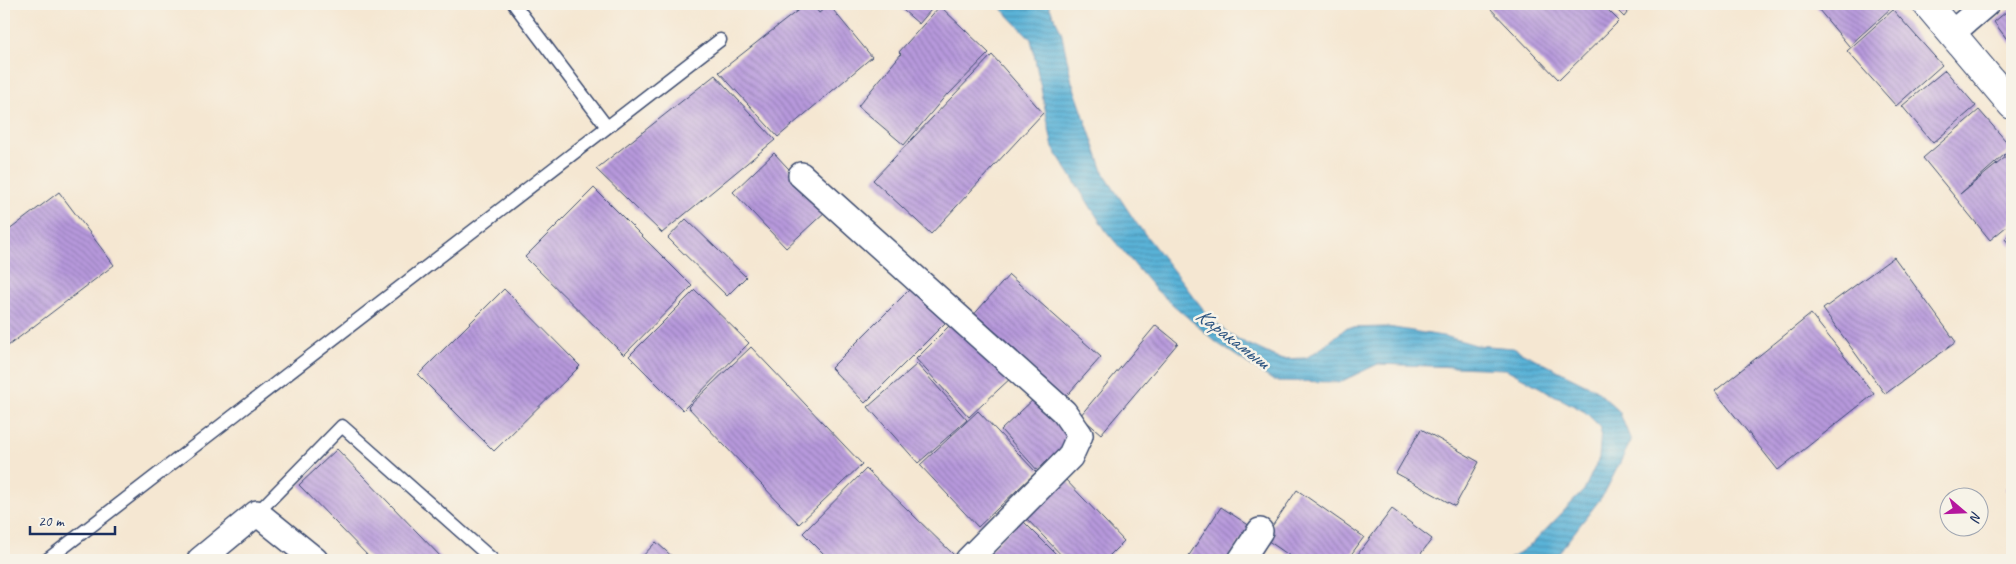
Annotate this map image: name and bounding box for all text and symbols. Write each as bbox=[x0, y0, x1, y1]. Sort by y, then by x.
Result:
water label: Каракамыш bbox=[1191, 302, 1276, 375]
north arrow bbox=[1938, 486, 1988, 536]
scale bar bbox=[30, 504, 115, 536]
text: N bbox=[1966, 509, 1985, 525]
text: 20 m bbox=[38, 512, 65, 531]

